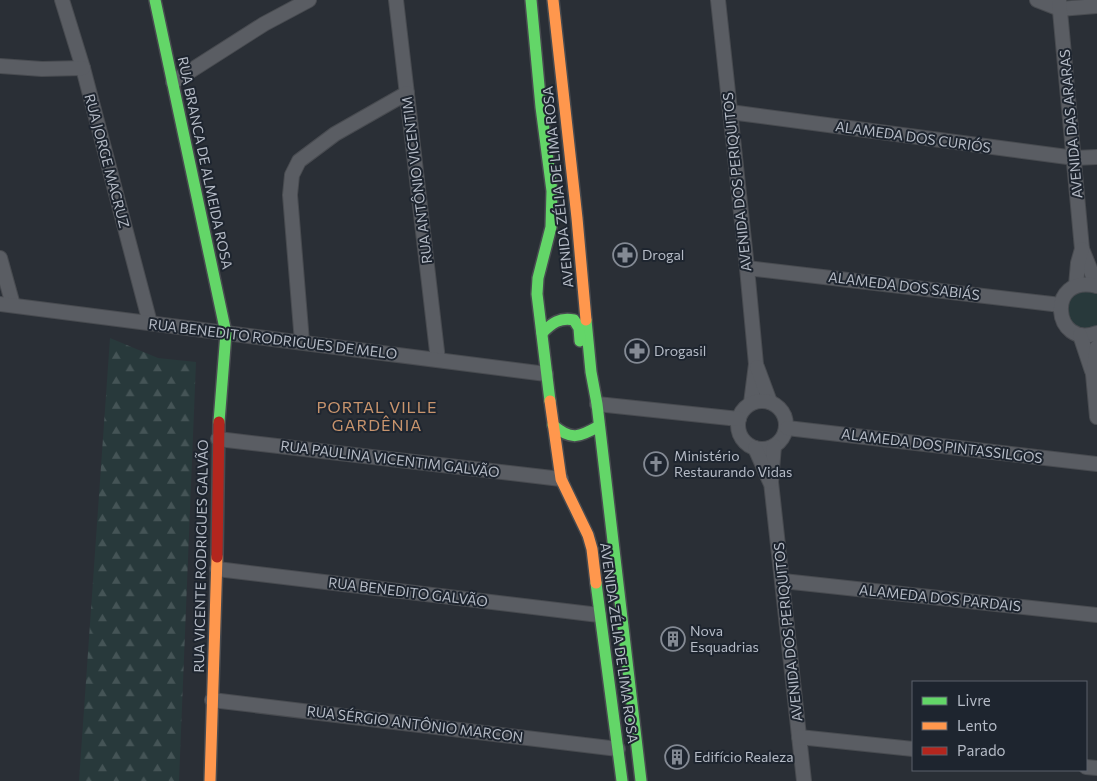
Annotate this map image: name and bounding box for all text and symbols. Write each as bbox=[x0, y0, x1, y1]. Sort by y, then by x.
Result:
street label: AVENIDA DAS ARARAS bbox=[1056, 49, 1085, 199]
street label: RUA BRANCA DE ALMEIDA ROSA bbox=[175, 55, 236, 271]
street label: AVENIDA ZÉLIA DE LIMA ROSA bbox=[538, 85, 577, 289]
street label: RUA JORGE MACRUZ bbox=[81, 92, 134, 230]
street label: AVENIDA DOS PERIQUITOS bbox=[719, 92, 754, 272]
street label: RUA ANTÔNIO VICENTIM bbox=[398, 96, 435, 265]
street label: ALAMEDA DOS CURIÓS bbox=[834, 117, 992, 156]
pharmacy icon: Drogal bbox=[612, 242, 638, 268]
place label: Drogal bbox=[642, 246, 684, 263]
street label: ALAMEDA DOS SABIÁS bbox=[827, 268, 981, 303]
street label: RUA BENEDITO RODRIGUES DE MELO bbox=[148, 315, 398, 362]
pharmacy icon: Drogasil bbox=[624, 338, 650, 364]
place label: Drogasil bbox=[654, 342, 706, 359]
district label: PORTAL VILLE GARDÊNIA bbox=[317, 397, 437, 434]
street label: ALAMEDA DOS PINTASSILGOS bbox=[840, 425, 1044, 466]
street label: RUA PAULINA VICENTIM GALVÃO bbox=[280, 437, 501, 480]
street label: RUA VICENTE RODRIGUES GALVÃO bbox=[190, 439, 211, 673]
place label: Ministério Restaurando Vidas bbox=[674, 447, 792, 480]
church icon: Ministério Restaurando Vidas bbox=[643, 451, 669, 477]
street label: AVENIDA ZÉLIA DE LIMA ROSA bbox=[597, 541, 642, 745]
street label: AVENIDA DOS PERIQUITOS bbox=[770, 542, 805, 722]
street label: RUA BENEDITO GALVÃO bbox=[327, 573, 489, 610]
street label: ALAMEDA DOS PARDAIS bbox=[858, 581, 1022, 614]
place label: Nova Esquadrias bbox=[690, 622, 759, 655]
building icon: Nova Esquadrias bbox=[660, 626, 686, 652]
legend bbox=[912, 681, 1087, 771]
text: Livre bbox=[957, 691, 991, 709]
street label: RUA SÉRGIO ANTÔNIO MARCON bbox=[306, 702, 524, 745]
text: Lento bbox=[957, 716, 997, 734]
text: Parado bbox=[957, 741, 1006, 759]
building icon: Edifício Realeza bbox=[664, 744, 690, 770]
place label: Edifício Realeza bbox=[694, 748, 794, 765]

